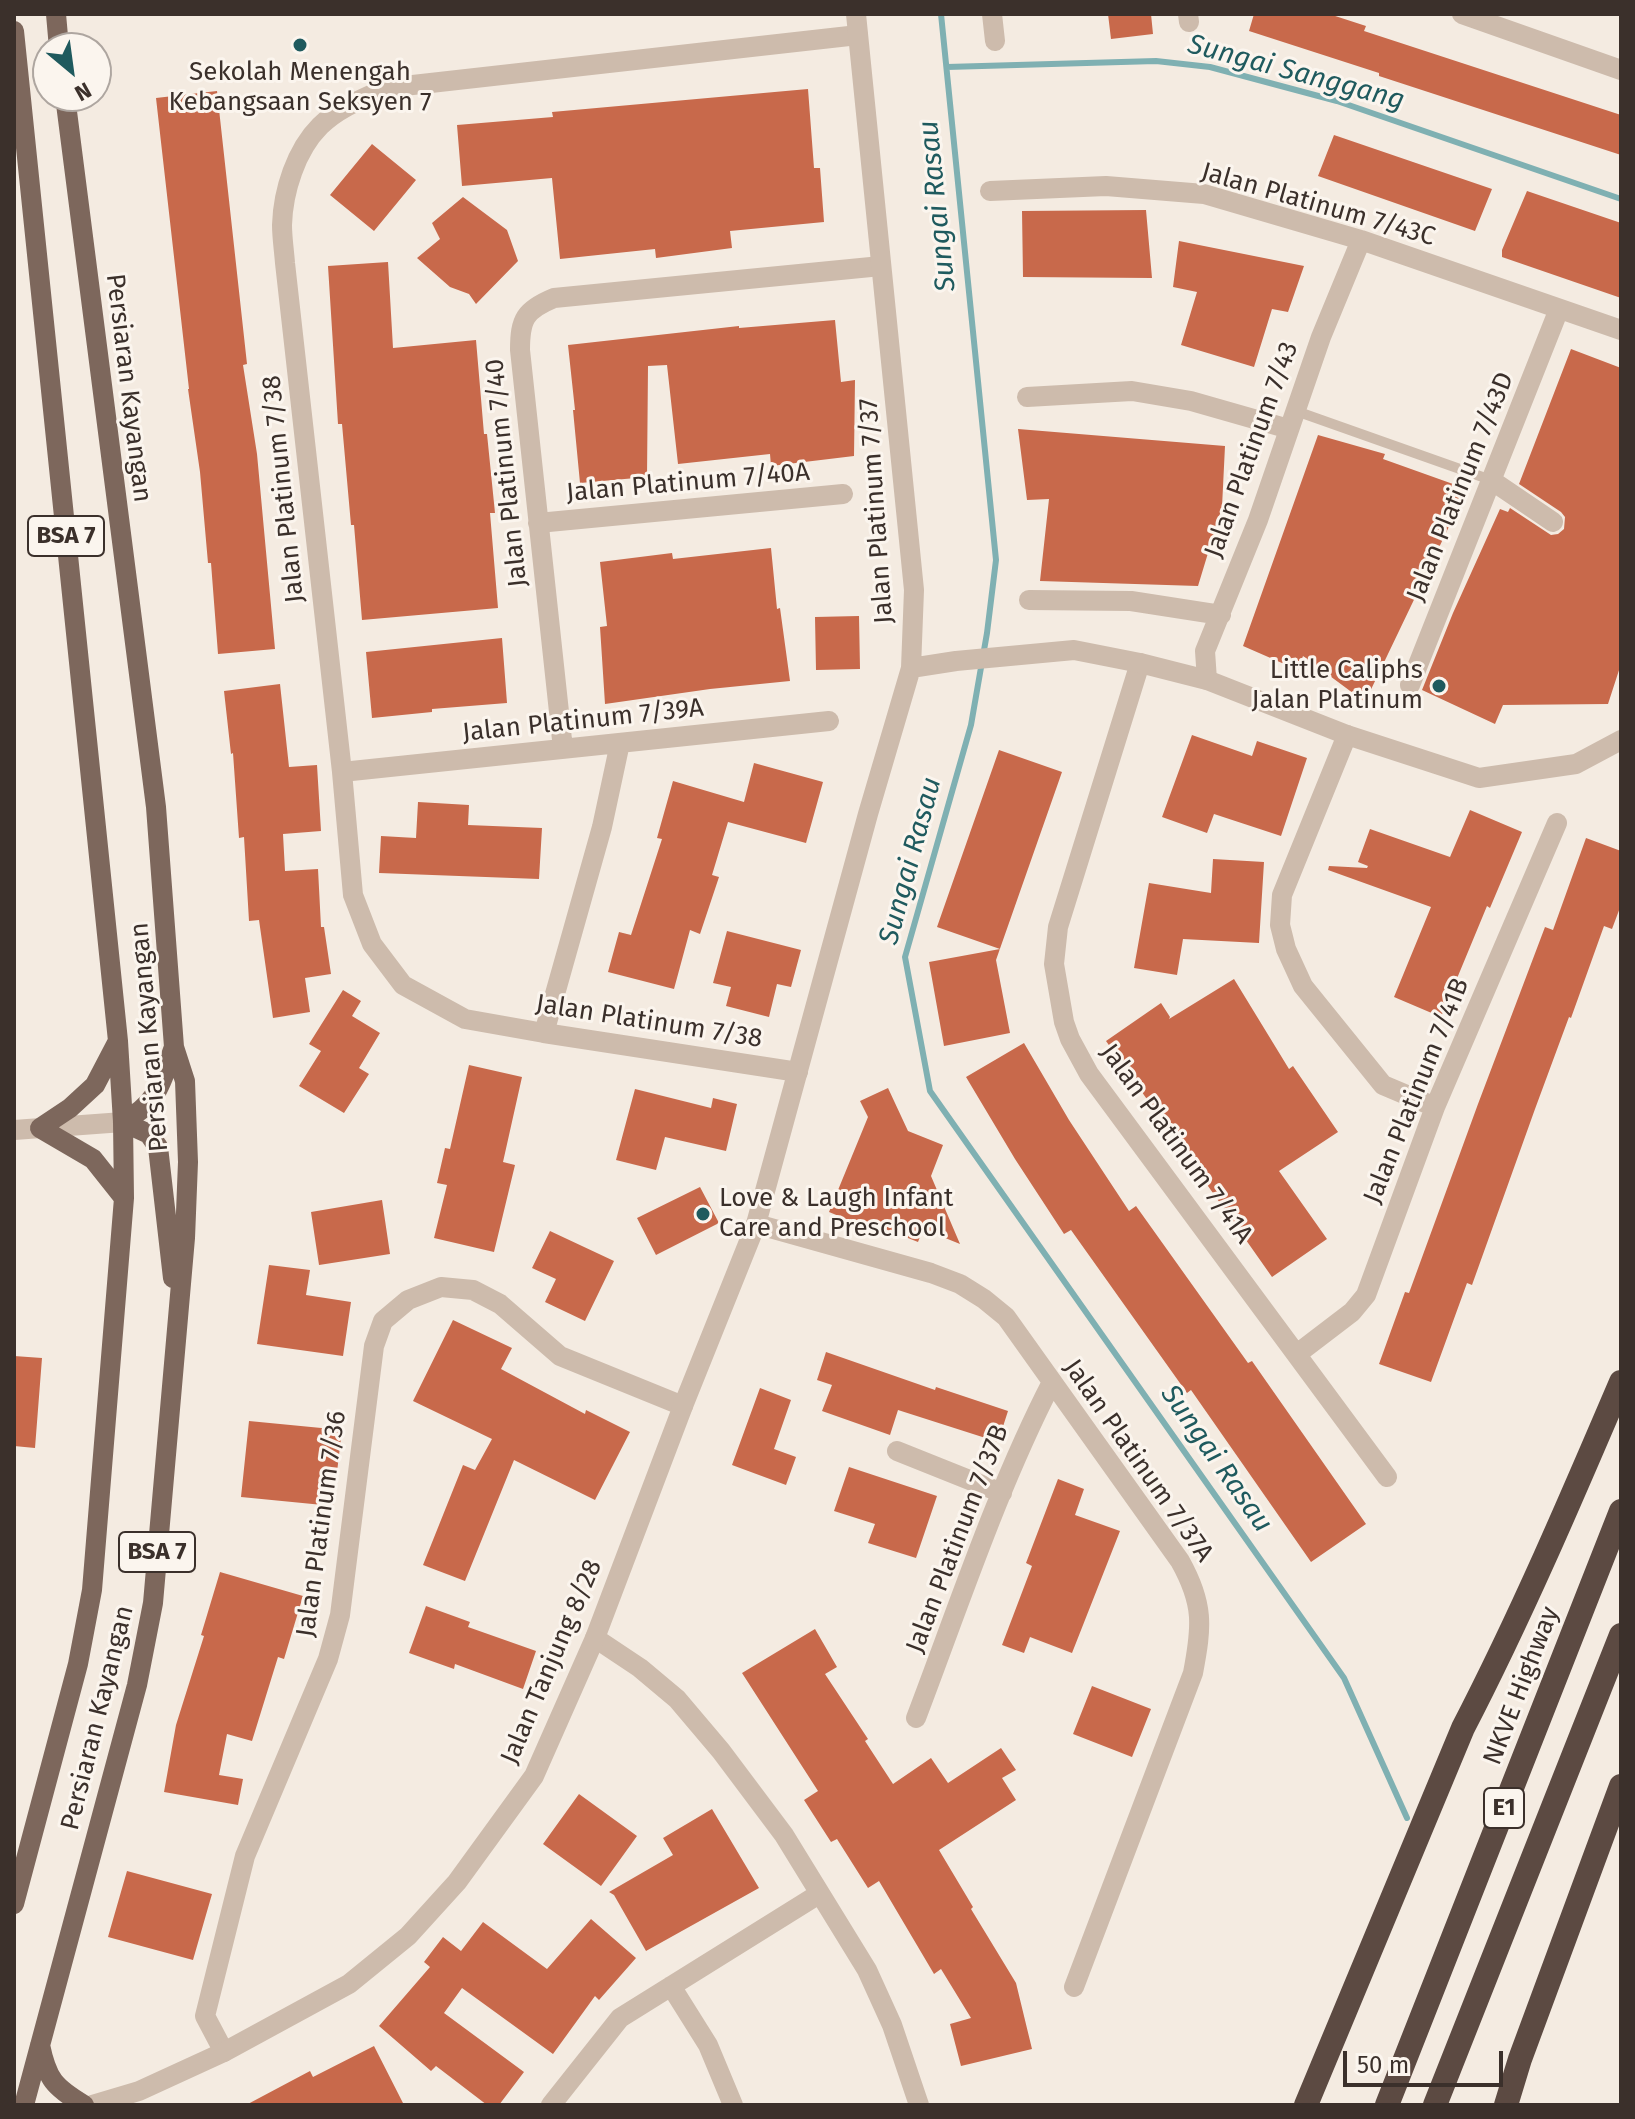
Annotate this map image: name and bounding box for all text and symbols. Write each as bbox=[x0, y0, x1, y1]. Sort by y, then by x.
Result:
water label: Sungai Sanggang bbox=[1184, 28, 1408, 118]
north arrow bbox=[32, 32, 112, 112]
marker: Sekolah Menengah Kebangsaan Seksyen 7 bbox=[291, 36, 309, 54]
place label: Sekolah Menengah Kebangsaan Seksyen 7 bbox=[169, 57, 431, 118]
text: N bbox=[70, 76, 96, 107]
water label: Sungai Rasau bbox=[912, 119, 964, 293]
street label: Jalan Platinum 7/43C bbox=[1197, 157, 1439, 253]
street label: Persiaran Kayangan bbox=[98, 272, 158, 504]
street label: Jalan Platinum 7/43 bbox=[1198, 338, 1306, 562]
street label: Jalan Platinum 7/40 bbox=[479, 357, 535, 589]
street label: Jalan Platinum 7/43D bbox=[1401, 368, 1521, 606]
street label: Jalan Platinum 7/38 bbox=[257, 374, 311, 604]
street label: Jalan Platinum 7/37 bbox=[854, 397, 900, 625]
street label: Jalan Platinum 7/40A bbox=[565, 457, 811, 509]
road number: BSA 7 bbox=[28, 516, 104, 556]
place label: Little Caliphs Jalan Platinum bbox=[1252, 655, 1423, 716]
marker: Little Caliphs Jalan Platinum bbox=[1430, 677, 1448, 695]
street label: Jalan Platinum 7/39A bbox=[461, 693, 705, 749]
water label: Sungai Rasau bbox=[873, 774, 949, 948]
street label: Persiaran Kayangan bbox=[124, 921, 176, 1153]
street label: Jalan Platinum 7/41B bbox=[1358, 974, 1476, 1208]
street label: Jalan Platinum 7/38 bbox=[534, 989, 764, 1055]
street label: Jalan Platinum 7/41A bbox=[1093, 1038, 1259, 1250]
place label: Love & Laugh Infant Care and Preschool bbox=[719, 1183, 953, 1244]
marker: Love & Laugh Infant Care and Preschool bbox=[694, 1205, 712, 1223]
street label: Jalan Platinum 7/37A bbox=[1056, 1354, 1220, 1568]
water label: Sungai Rasau bbox=[1153, 1379, 1279, 1539]
street label: Jalan Platinum 7/36 bbox=[291, 1409, 353, 1639]
street label: Jalan Platinum 7/37B bbox=[900, 1421, 1016, 1657]
road number: BSA 7 bbox=[119, 1532, 195, 1572]
street label: Jalan Tanjung 8/28 bbox=[495, 1555, 609, 1769]
street label: NKVE Highway bbox=[1478, 1602, 1566, 1770]
street label: Persiaran Kayangan bbox=[55, 1603, 141, 1833]
road number: E1 bbox=[1484, 1788, 1524, 1828]
scale bar bbox=[1347, 2035, 1507, 2085]
text: 50 m bbox=[1357, 2051, 1409, 2079]

